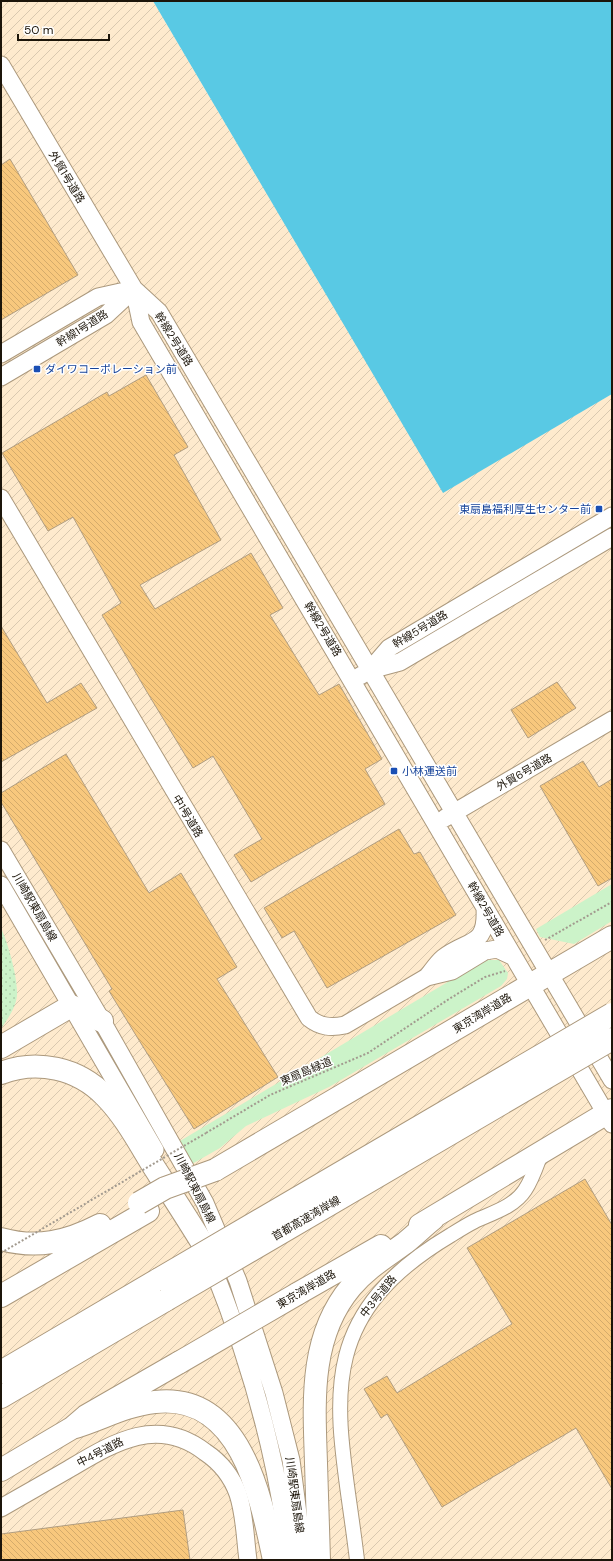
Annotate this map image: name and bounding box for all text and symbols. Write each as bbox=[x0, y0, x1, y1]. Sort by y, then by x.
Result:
scale bar bbox=[18, 16, 109, 42]
text: 50 m bbox=[24, 22, 53, 38]
street label: 外貿1号道路 bbox=[46, 148, 88, 206]
street label: 幹線1号道路 bbox=[54, 307, 110, 349]
street label: 幹線2号道路 bbox=[152, 309, 196, 369]
place label: ダイワコーポレーション前 bbox=[45, 362, 177, 376]
marker: ダイワコーポレーション前 bbox=[32, 364, 42, 374]
place label: 東扇島福利厚生センター前 bbox=[459, 502, 591, 516]
marker: 東扇島福利厚生センター前 bbox=[594, 504, 604, 514]
street label: 幹線2号道路 bbox=[301, 599, 345, 659]
street label: 幹線5号道路 bbox=[390, 607, 450, 651]
street label: 外貿6号道路 bbox=[494, 750, 554, 794]
place label: 小林運送前 bbox=[402, 764, 457, 778]
marker: 小林運送前 bbox=[389, 766, 399, 776]
street label: 中1号道路 bbox=[170, 792, 206, 840]
street label: 川崎駅東扇島線 bbox=[10, 870, 60, 944]
street label: 幹線2号道路 bbox=[465, 879, 507, 939]
street label: 東京湾岸道路 bbox=[450, 990, 514, 1036]
street label: 東扇島緑道 bbox=[278, 1054, 334, 1088]
street label: 川崎駅東扇島線 bbox=[171, 1151, 219, 1225]
street label: 首都高速湾岸線 bbox=[269, 1193, 343, 1243]
street label: 東京湾岸道路 bbox=[274, 1266, 338, 1312]
street label: 中3号道路 bbox=[357, 1272, 399, 1320]
street label: 中4号道路 bbox=[74, 1434, 126, 1470]
street label: 川崎駅東扇島線 bbox=[283, 1456, 307, 1534]

